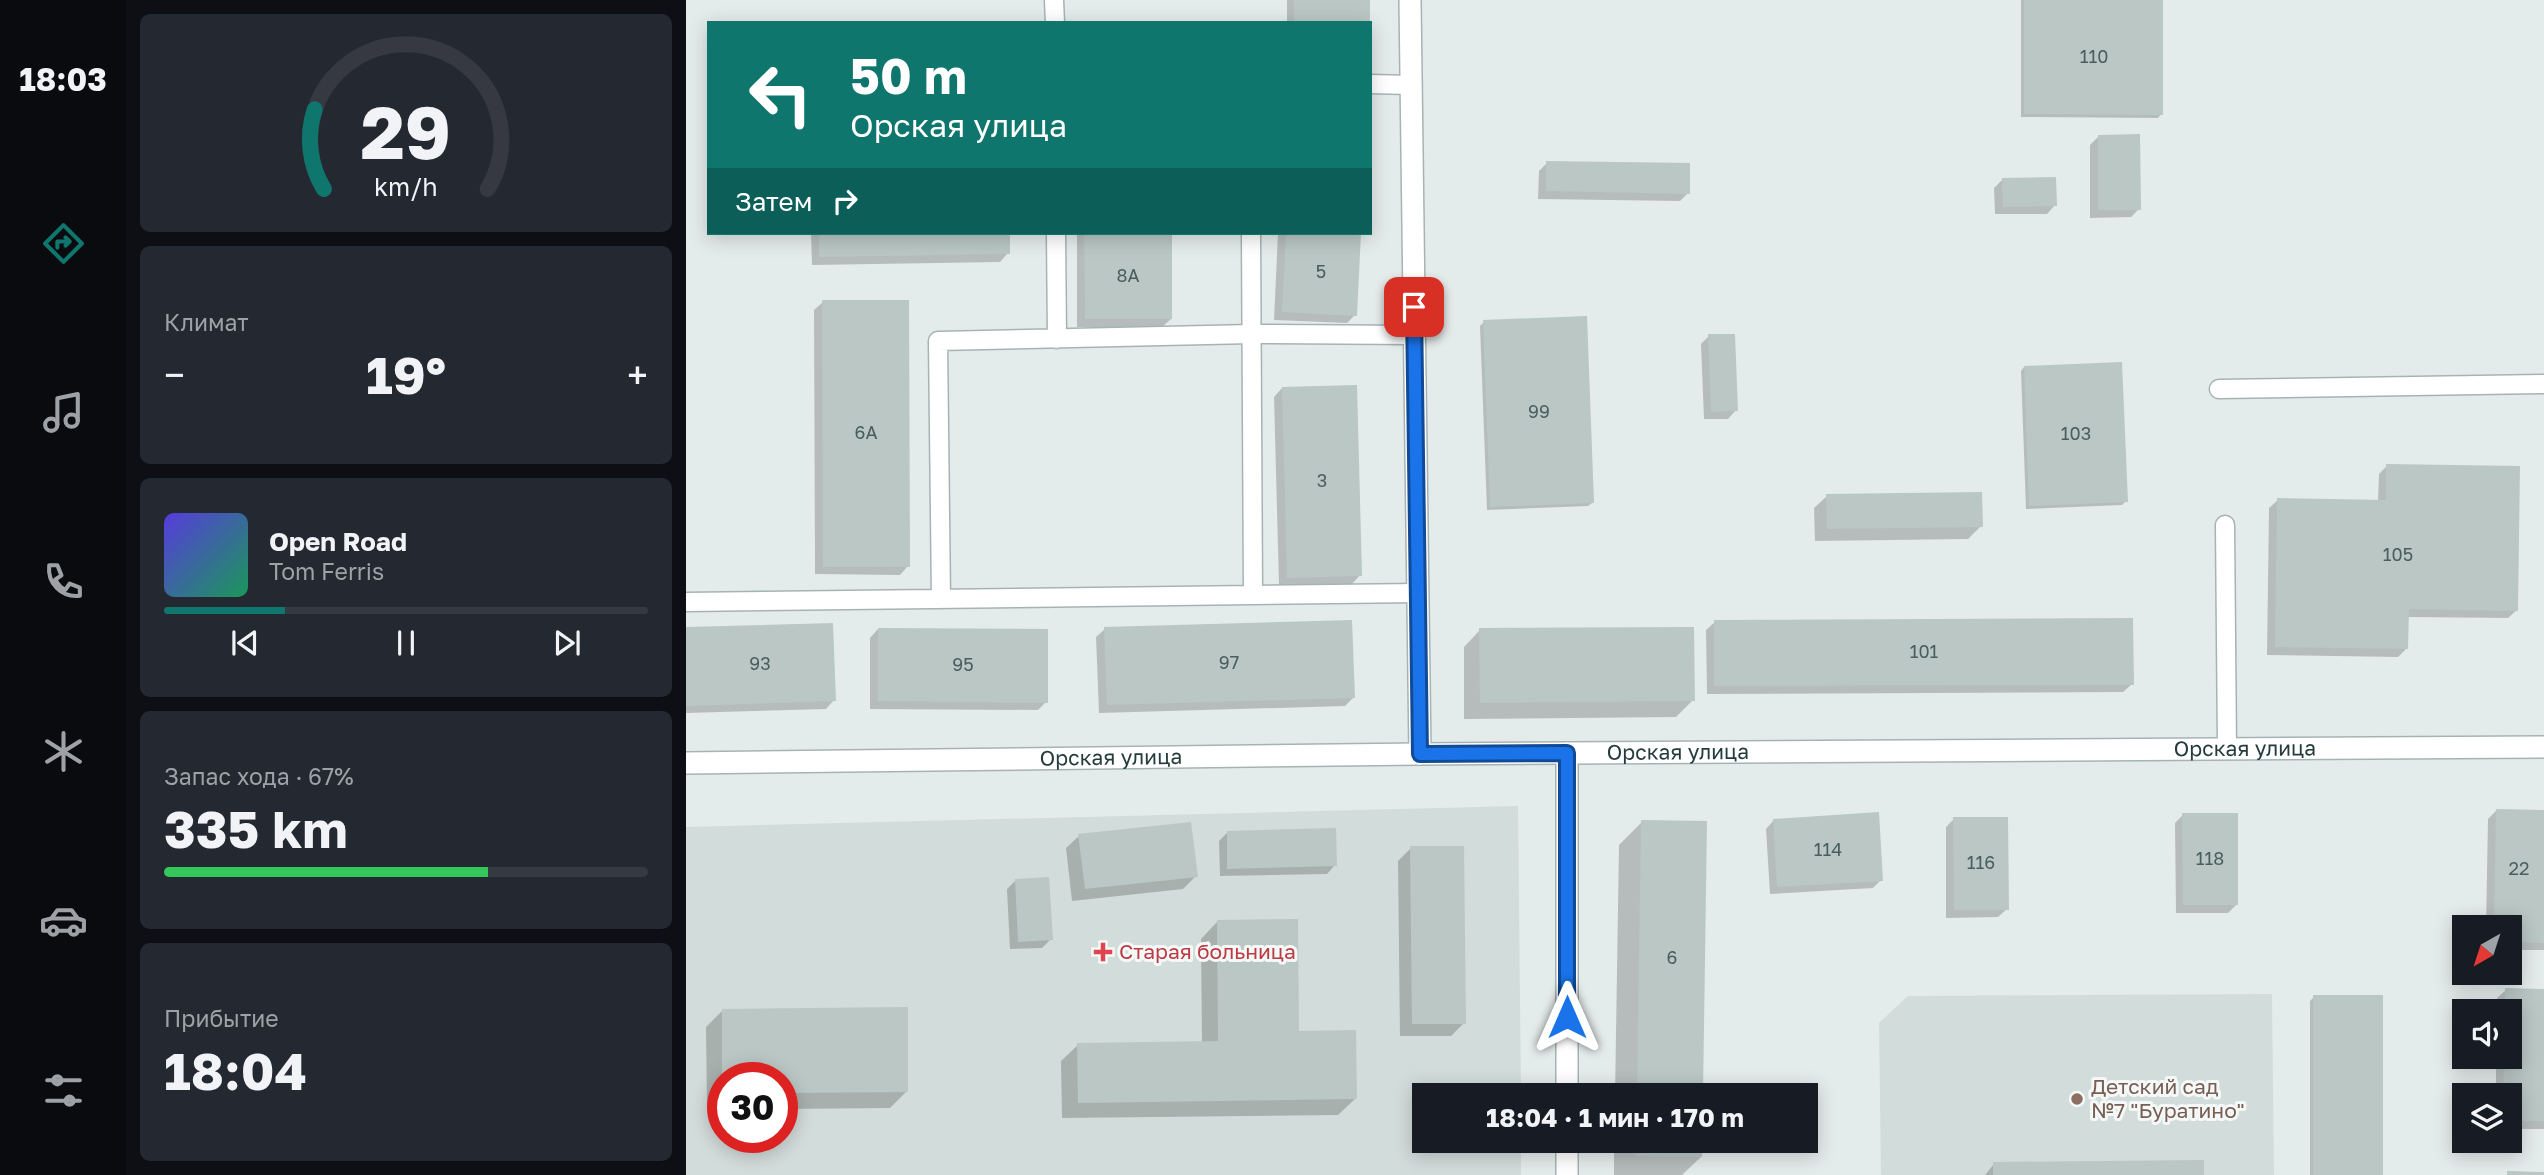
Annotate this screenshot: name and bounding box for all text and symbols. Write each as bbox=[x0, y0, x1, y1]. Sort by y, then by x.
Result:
house number: 110 bbox=[2080, 45, 2108, 67]
text: 50 m bbox=[850, 46, 967, 105]
icon: left bbox=[735, 49, 826, 140]
text: 18:03 bbox=[19, 60, 107, 98]
text: 29 bbox=[361, 88, 451, 175]
text: Орская улица bbox=[850, 106, 1067, 144]
text: km/h bbox=[374, 171, 438, 202]
icon: right bbox=[826, 182, 864, 220]
text: Затем bbox=[735, 186, 812, 217]
icon: directions bbox=[39, 219, 88, 268]
house number: 5 bbox=[1316, 260, 1326, 282]
house number: 8А bbox=[1116, 264, 1140, 286]
pin bbox=[1384, 277, 1444, 337]
icon: arrive bbox=[1395, 288, 1433, 326]
text: Климат bbox=[164, 308, 249, 336]
text: 19° bbox=[366, 343, 446, 405]
text: − bbox=[164, 352, 185, 397]
text: + bbox=[627, 352, 648, 397]
icon: music bbox=[39, 388, 88, 437]
house number: 99 bbox=[1528, 400, 1550, 422]
house number: 6А bbox=[855, 421, 877, 443]
house number: 103 bbox=[2061, 422, 2091, 444]
house number: 3 bbox=[1317, 469, 1327, 491]
text: Open Road bbox=[269, 526, 407, 557]
house number: 105 bbox=[2383, 543, 2413, 565]
icon: phone bbox=[39, 557, 88, 606]
text: Tom Ferris bbox=[269, 557, 384, 585]
icon: previous bbox=[226, 624, 264, 662]
icon: pause bbox=[387, 624, 425, 662]
icon: next bbox=[548, 624, 586, 662]
house number: 101 bbox=[1910, 640, 1939, 662]
house number: 97 bbox=[1219, 651, 1239, 673]
house number: 93 bbox=[749, 652, 771, 674]
house number: 95 bbox=[952, 653, 974, 675]
icon: climate bbox=[39, 727, 88, 776]
street label: Орская улица bbox=[2174, 734, 2316, 761]
street label: Орская улица bbox=[1607, 738, 1749, 765]
street label: Орская улица bbox=[1040, 743, 1182, 771]
text: Запас хода · 67% bbox=[164, 762, 354, 790]
text: 335 km bbox=[164, 797, 348, 859]
house number: 114 bbox=[1814, 838, 1842, 860]
house number: 118 bbox=[2196, 847, 2224, 869]
house number: 116 bbox=[1967, 851, 1995, 873]
house number: 22 bbox=[2509, 857, 2529, 879]
icon: car bbox=[39, 896, 88, 945]
north arrow bbox=[2452, 915, 2522, 985]
map controls bbox=[2452, 915, 2522, 1153]
place label: Старая больница bbox=[1119, 938, 1296, 964]
marker: Старая больница bbox=[1093, 942, 1113, 962]
house number: 6 bbox=[1667, 946, 1677, 968]
position arrow bbox=[1530, 980, 1604, 1054]
button: sound bbox=[2452, 999, 2522, 1069]
text: Прибытие bbox=[164, 1004, 279, 1032]
text: 18:04 bbox=[164, 1039, 307, 1101]
speed limit sign: 30 bbox=[707, 1062, 798, 1153]
icon: filters bbox=[39, 1066, 88, 1115]
place label: Детский сад №7 "Буратино" bbox=[2091, 1073, 2245, 1123]
button: layers bbox=[2452, 1083, 2522, 1153]
marker: Детский сад №7 "Буратино" bbox=[2069, 1091, 2085, 1107]
text: 18:04 · 1 мин · 170 m bbox=[1486, 1102, 1744, 1133]

